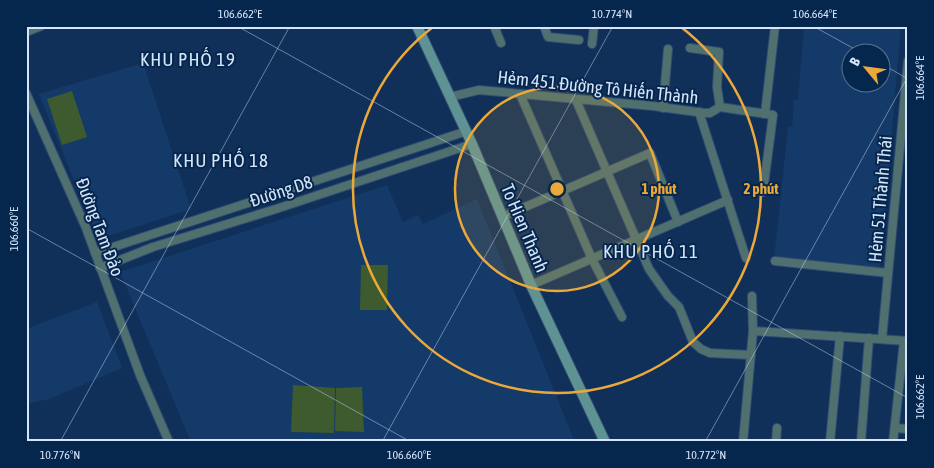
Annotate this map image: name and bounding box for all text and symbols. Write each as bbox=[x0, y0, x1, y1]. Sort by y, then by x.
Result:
text: 106.662°E bbox=[218, 7, 262, 21]
text: 10.774°N bbox=[592, 7, 632, 21]
text: 106.664°E bbox=[793, 7, 837, 21]
north arrow bbox=[842, 42, 892, 92]
district label: KHU PHỐ 19 bbox=[140, 47, 236, 70]
text: B bbox=[846, 55, 863, 68]
text: 106.664°E bbox=[913, 56, 927, 100]
street label: Hẻm 451 Đường Tô Hiến Thành bbox=[497, 65, 700, 108]
street label: Hẻm 51 Thành Thái bbox=[864, 135, 896, 263]
district label: KHU PHỐ 18 bbox=[173, 148, 269, 171]
street label: Đường D8 bbox=[247, 171, 315, 211]
street label: Đường Tam Đảo bbox=[72, 175, 128, 279]
centre of rings bbox=[548, 180, 566, 198]
text: 1 phút bbox=[641, 180, 677, 197]
text: 2 phút bbox=[743, 180, 779, 197]
street label: To Hien Thanh bbox=[497, 181, 553, 275]
text: 106.660°E bbox=[7, 207, 21, 251]
district label: KHU PHỐ 11 bbox=[603, 239, 699, 262]
text: 106.662°E bbox=[913, 375, 927, 419]
text: 10.776°N bbox=[40, 448, 80, 462]
text: 106.660°E bbox=[387, 448, 431, 462]
text: 10.772°N bbox=[686, 448, 726, 462]

